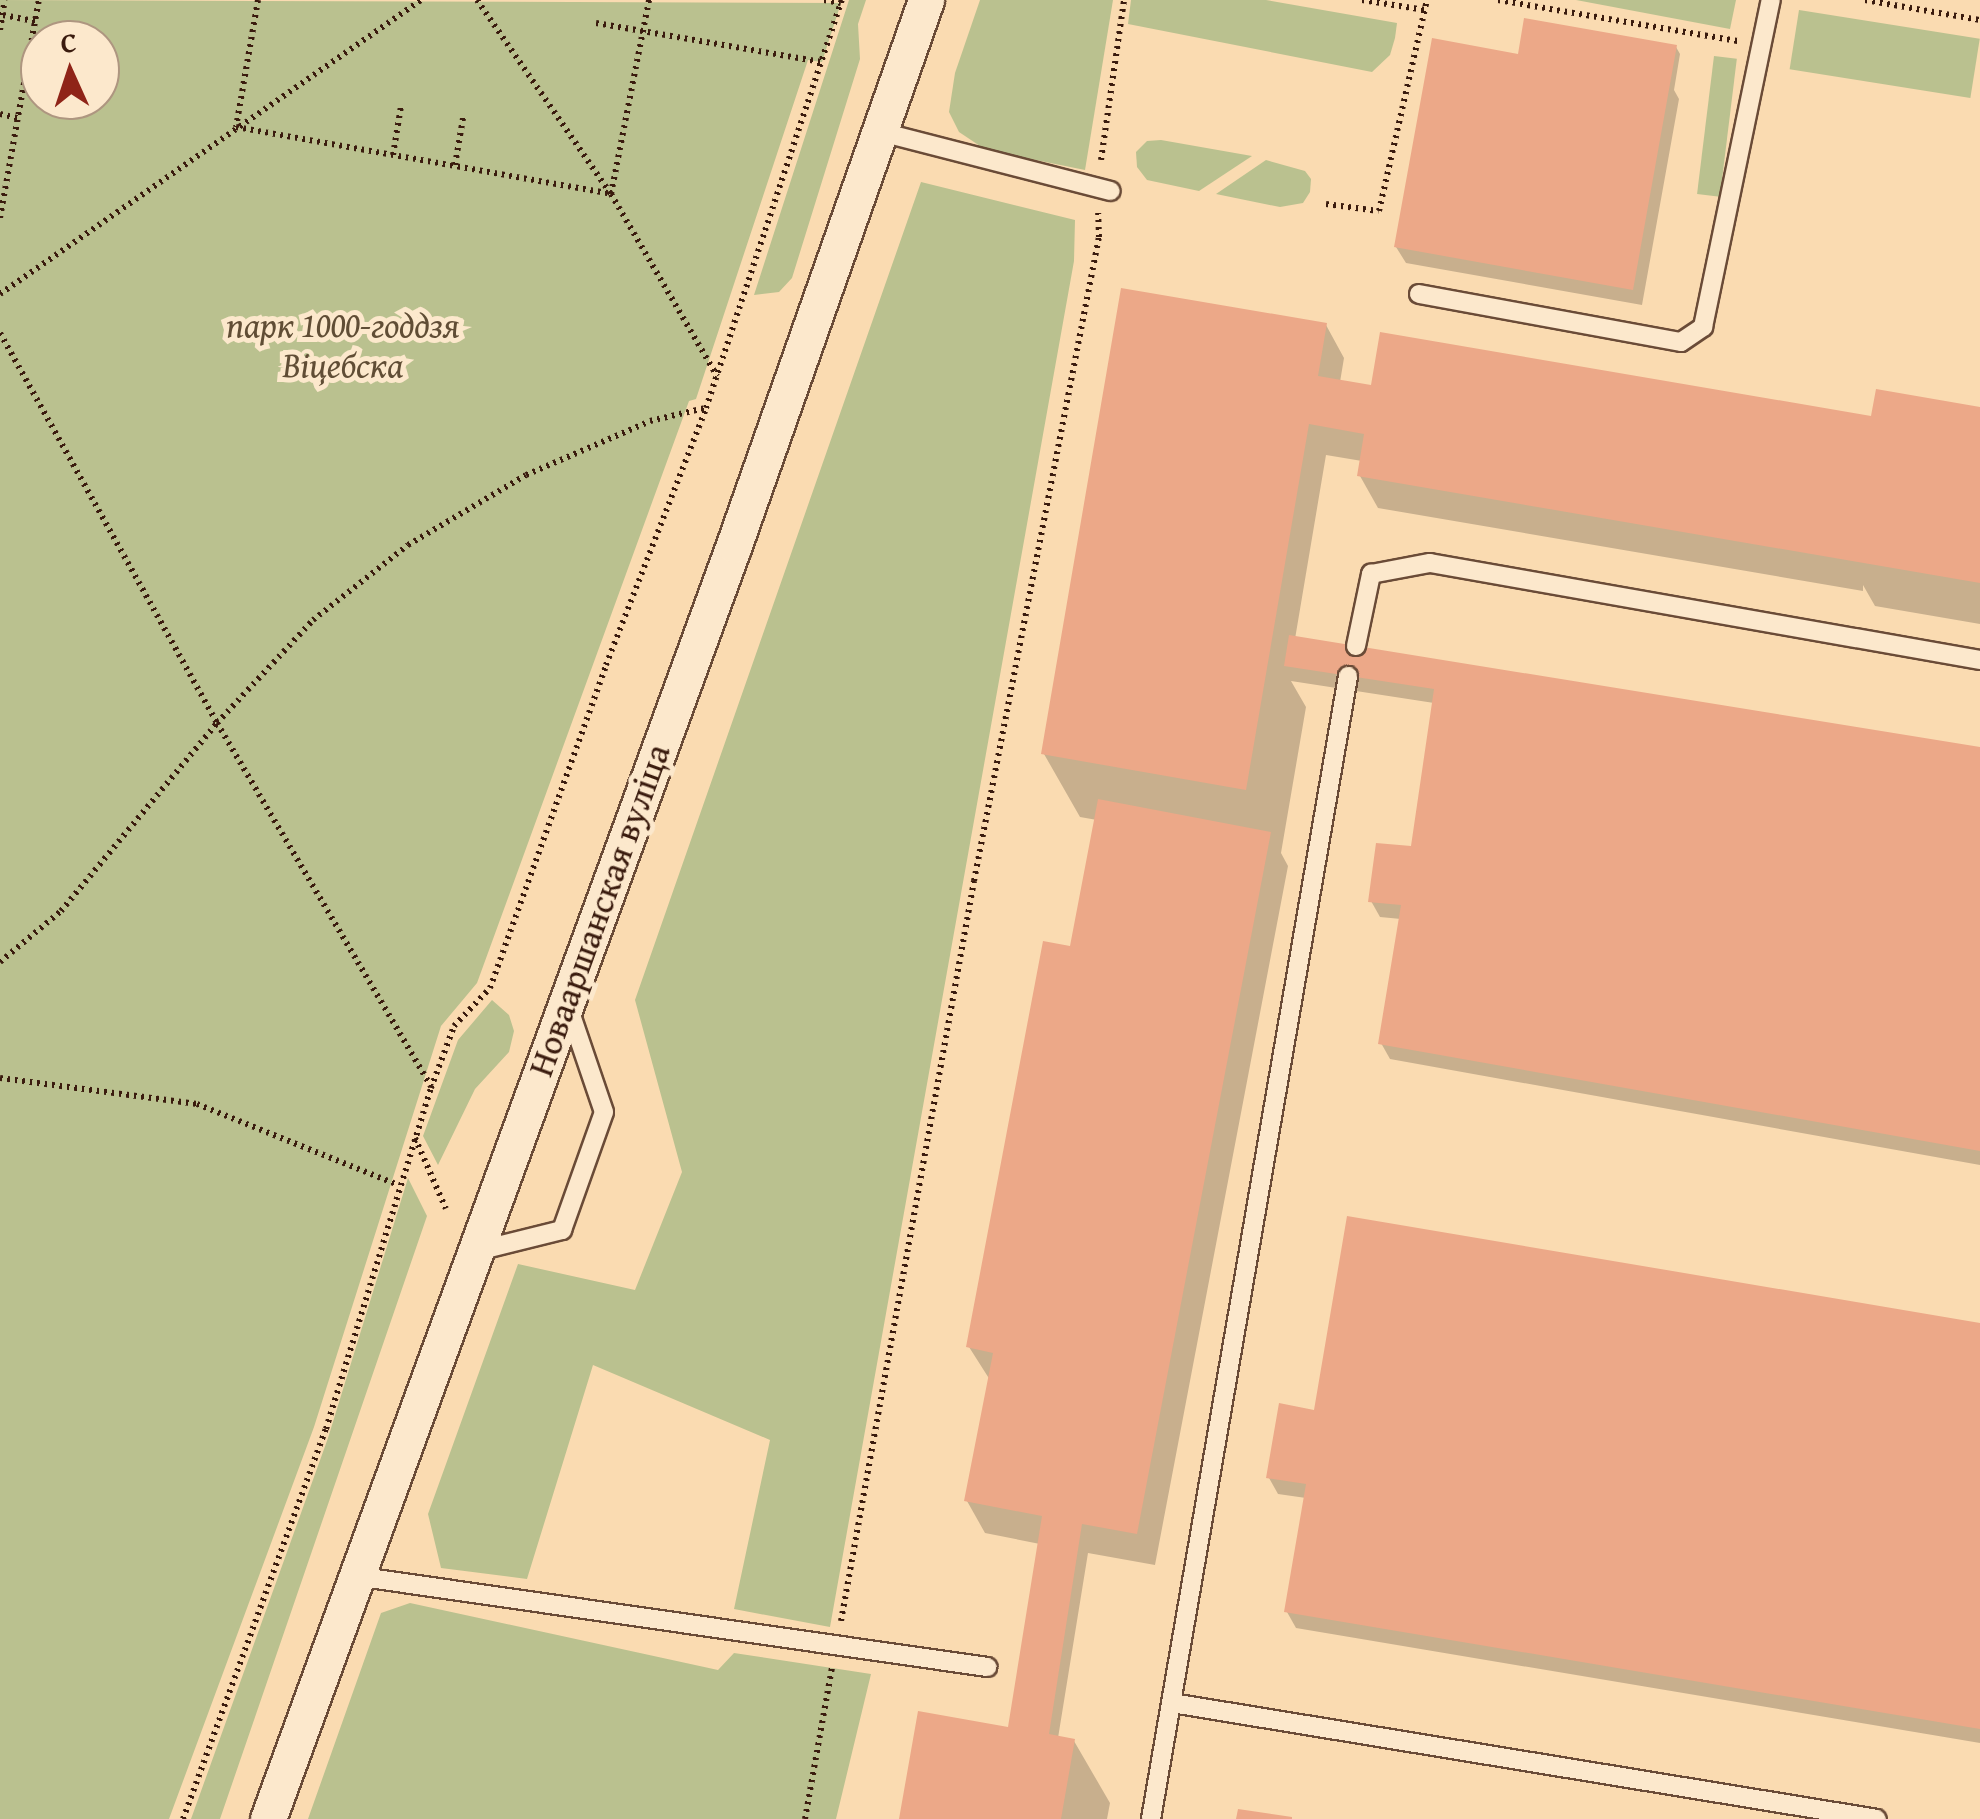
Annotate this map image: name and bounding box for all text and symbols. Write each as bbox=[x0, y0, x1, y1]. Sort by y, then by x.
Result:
north arrow bbox=[20, 20, 120, 120]
text: С bbox=[60, 21, 77, 62]
park label: парк 1000-годдзя Віцебска bbox=[226, 304, 460, 386]
street label: Новааршанская вуліца bbox=[519, 738, 679, 1082]

